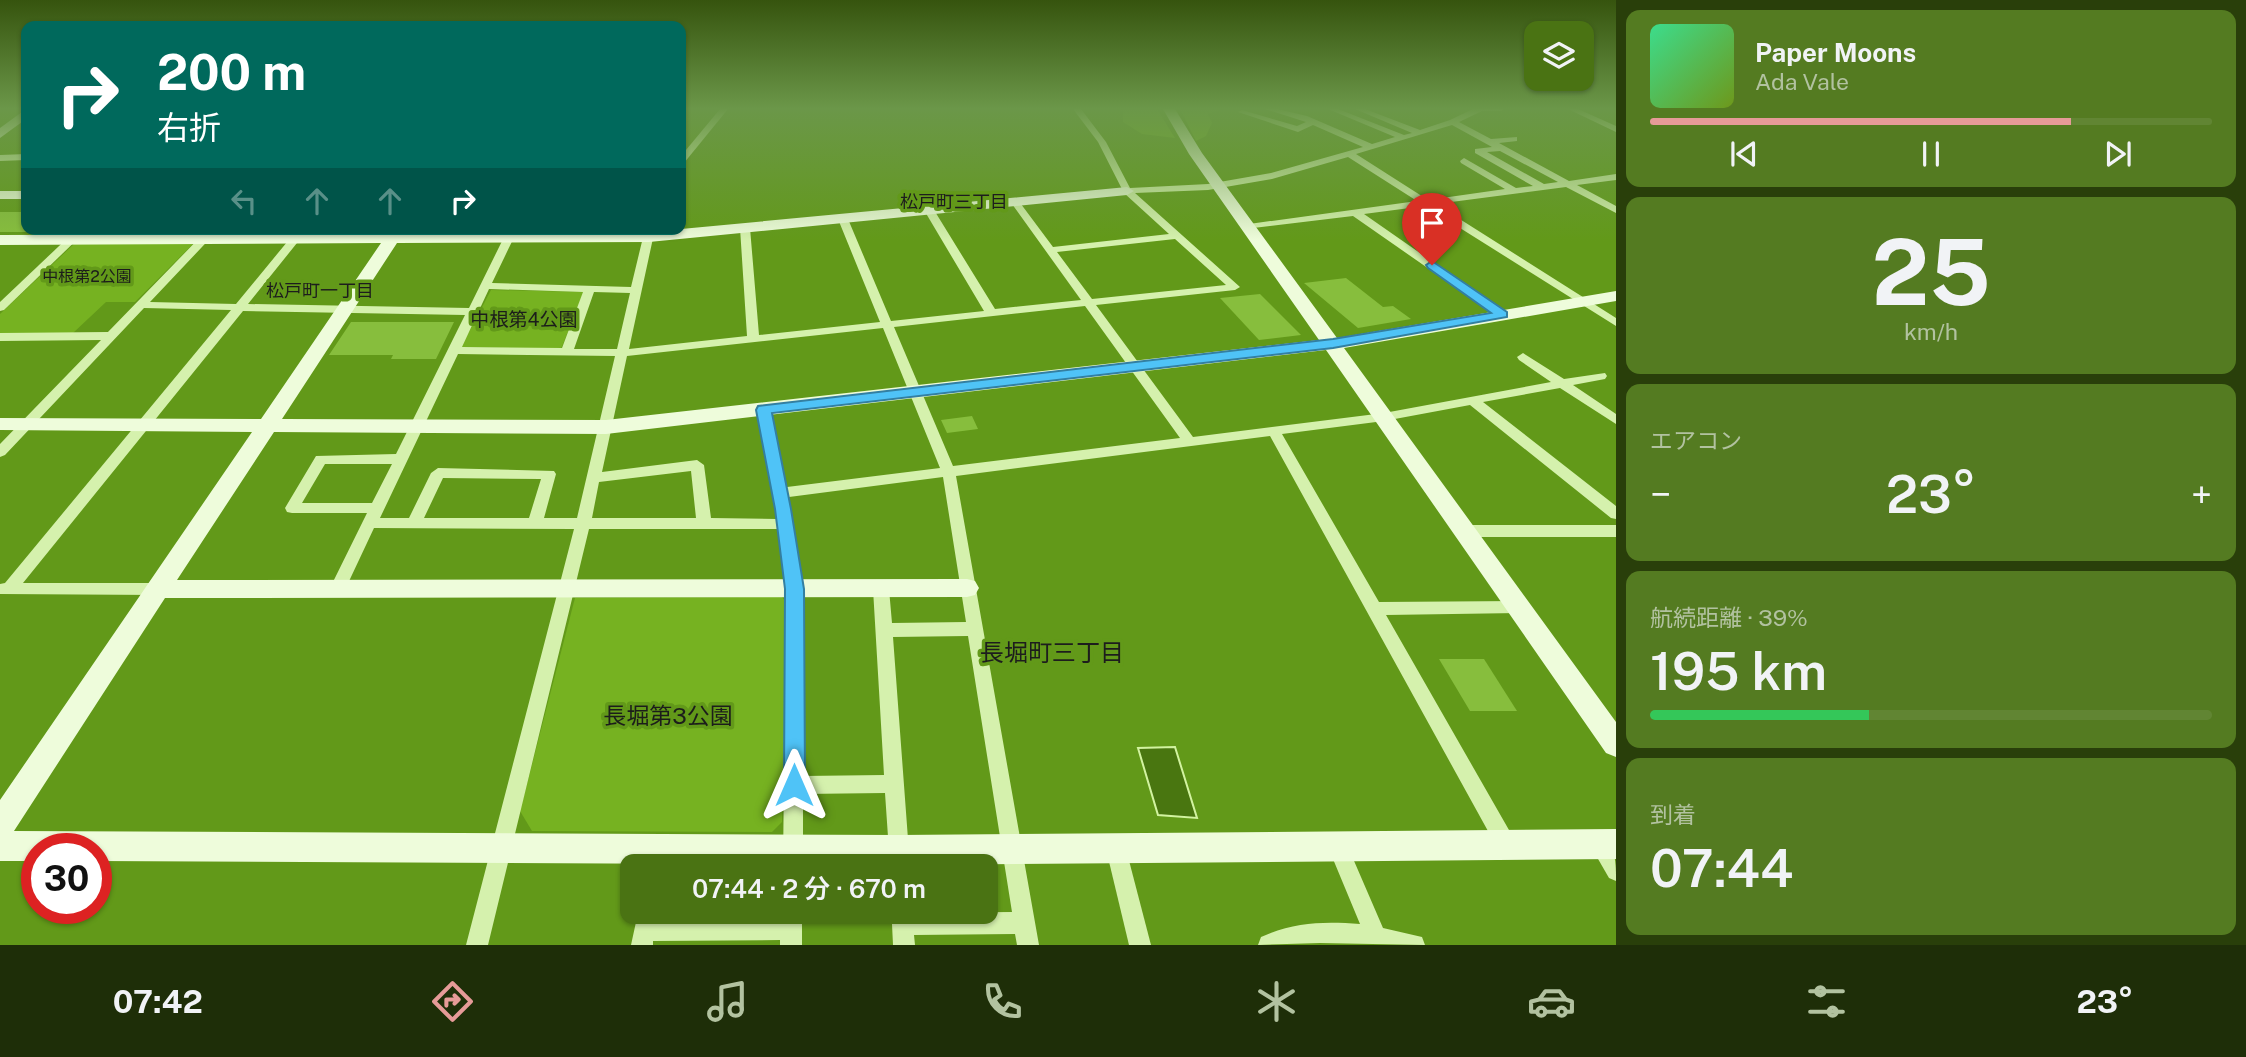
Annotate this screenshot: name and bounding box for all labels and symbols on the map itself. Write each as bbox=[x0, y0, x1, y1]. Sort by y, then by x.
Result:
district label: 松戸町三丁目 bbox=[900, 191, 1008, 212]
pin bbox=[1402, 193, 1462, 265]
park label: 中根第2公園 bbox=[42, 267, 132, 286]
district label: 松戸町一丁目 bbox=[266, 280, 374, 301]
park label: 中根第4公園 bbox=[471, 308, 577, 330]
district label: 長堀町三丁目 bbox=[980, 638, 1124, 666]
park label: 長堀第3公園 bbox=[603, 702, 733, 729]
position arrow bbox=[757, 748, 831, 822]
speed limit sign: 30 bbox=[21, 833, 112, 924]

